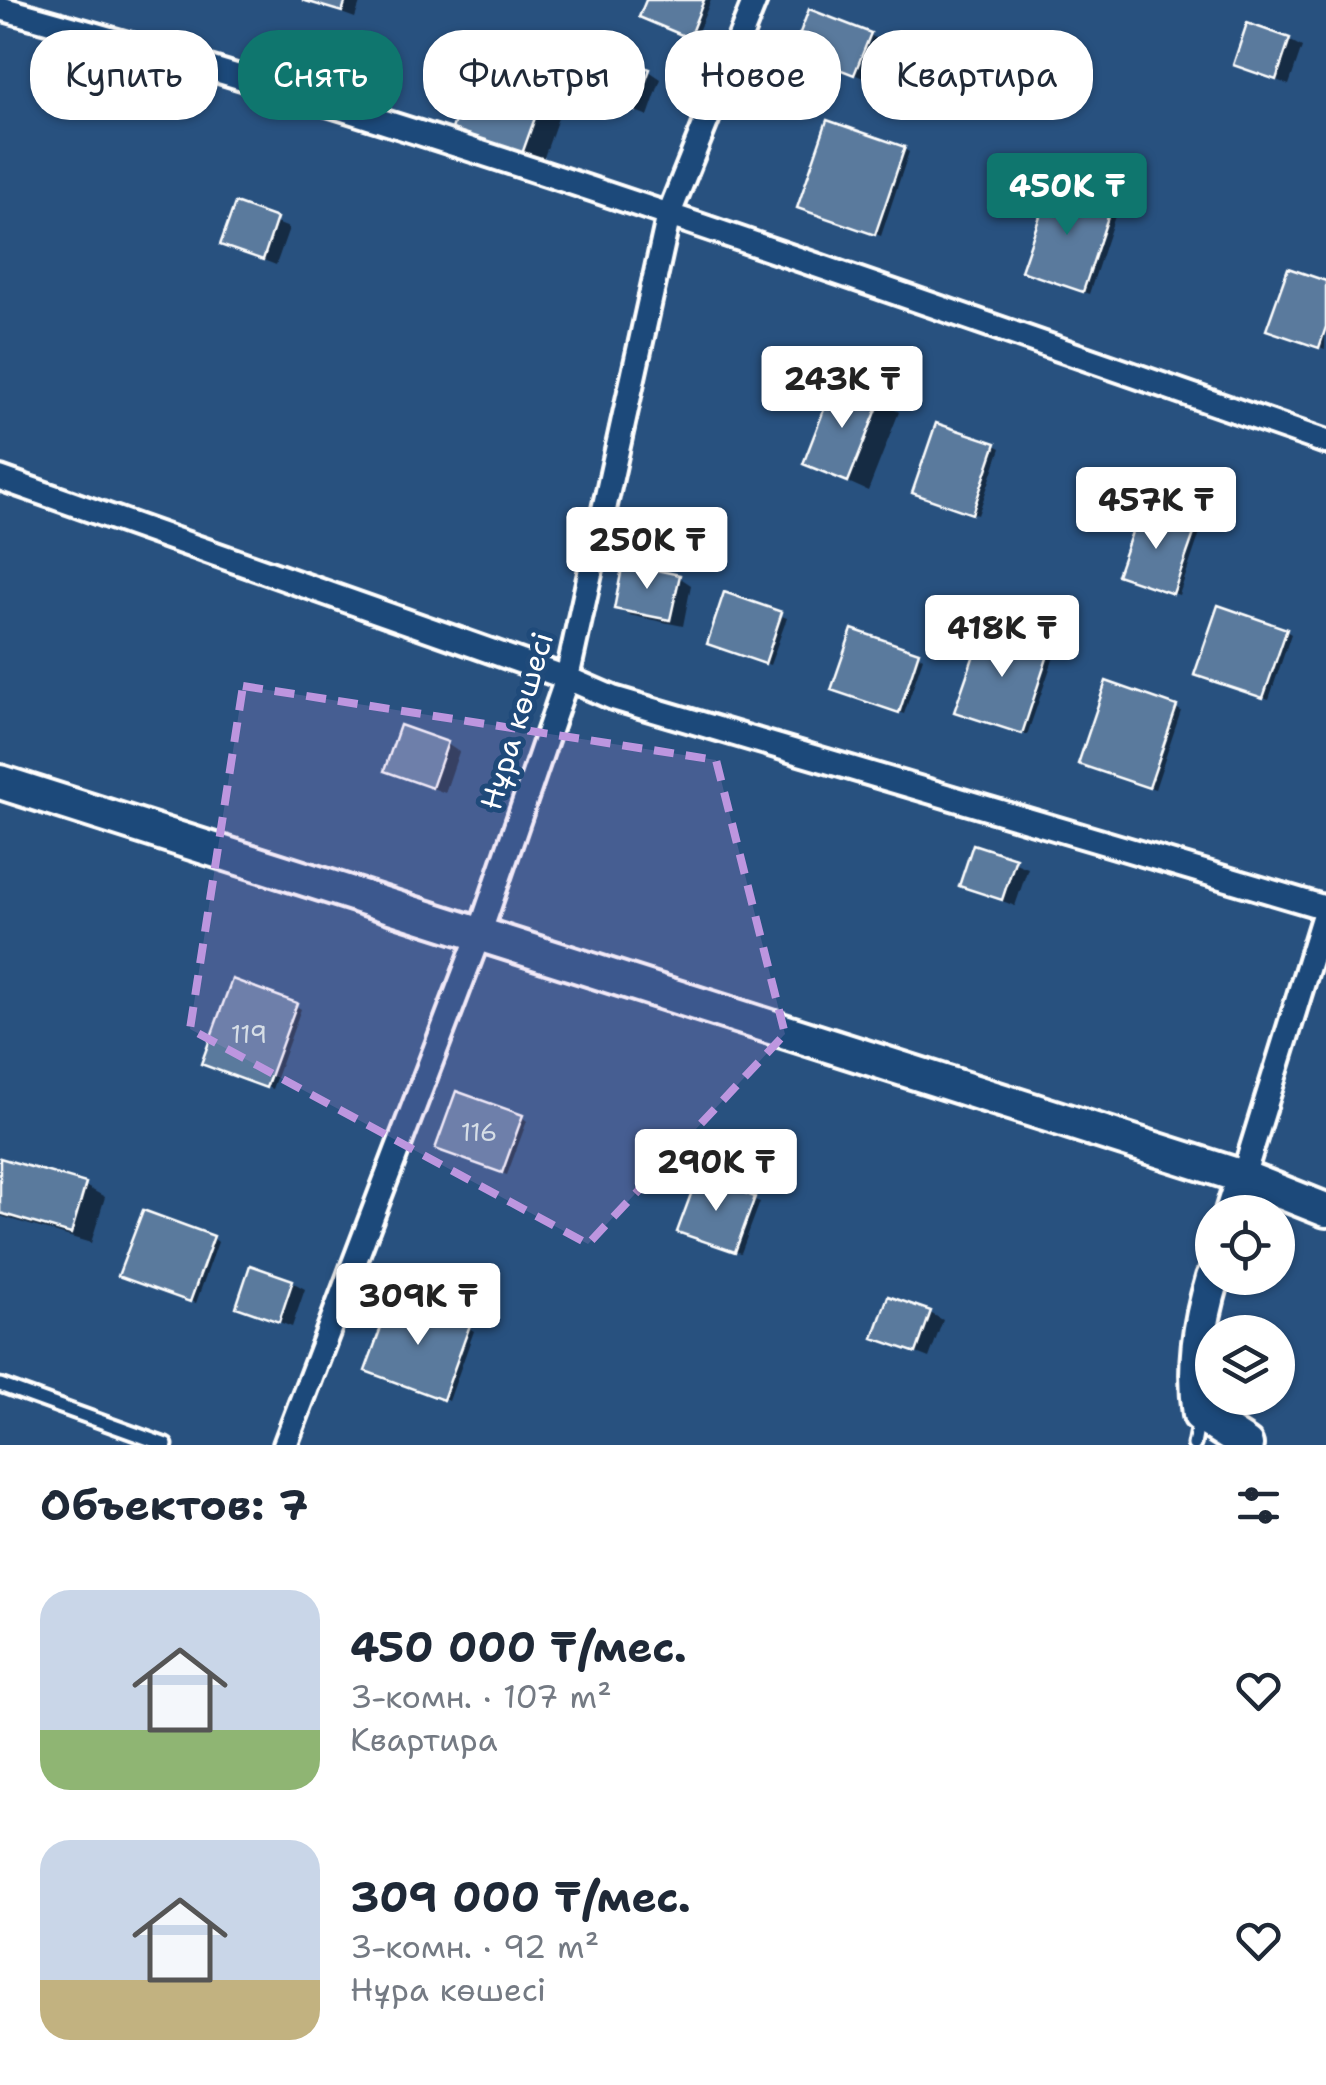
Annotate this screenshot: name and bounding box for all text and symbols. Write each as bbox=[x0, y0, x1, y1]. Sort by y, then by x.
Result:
chip: Купить bbox=[30, 30, 218, 120]
chip: Снять bbox=[238, 30, 403, 120]
chip: Фильтры bbox=[423, 30, 645, 120]
chip: Новое bbox=[665, 30, 841, 120]
chip: Квартира bbox=[861, 30, 1093, 120]
pin: 450K ₸ bbox=[986, 153, 1148, 238]
text: 450K ₸ bbox=[1009, 164, 1125, 207]
pin: 243K ₸ bbox=[761, 346, 923, 431]
text: 243K ₸ bbox=[784, 357, 900, 400]
pin: 457K ₸ bbox=[1075, 467, 1237, 552]
text: 457K ₸ bbox=[1098, 478, 1214, 521]
pin: 250K ₸ bbox=[566, 507, 728, 592]
text: 250K ₸ bbox=[588, 518, 706, 561]
pin: 418K ₸ bbox=[921, 595, 1083, 680]
text: 418K ₸ bbox=[947, 606, 1057, 649]
street label: Нұра көшесі bbox=[470, 627, 563, 815]
house number: 119 bbox=[231, 1017, 267, 1051]
house number: 116 bbox=[461, 1115, 497, 1149]
pin: 290K ₸ bbox=[635, 1129, 797, 1214]
text: 290K ₸ bbox=[657, 1140, 775, 1183]
map controls bbox=[1195, 1195, 1295, 1415]
button: locate bbox=[1195, 1195, 1295, 1295]
pin: 309K ₸ bbox=[337, 1263, 499, 1348]
text: 309K ₸ bbox=[358, 1274, 478, 1317]
button: layers bbox=[1195, 1315, 1295, 1415]
text: Объектов: 7 bbox=[40, 1477, 308, 1533]
icon: filters bbox=[1231, 1478, 1286, 1533]
text: 450 000 ₸/мес. bbox=[350, 1619, 687, 1675]
icon: home bbox=[120, 1630, 240, 1750]
icon: heart bbox=[1231, 1663, 1286, 1718]
text: 3-комн. · 107 m² bbox=[350, 1675, 612, 1718]
text: Квартира bbox=[350, 1718, 498, 1761]
text: 309 000 ₸/мес. bbox=[350, 1869, 691, 1925]
icon: home bbox=[120, 1880, 240, 2000]
icon: heart bbox=[1231, 1913, 1286, 1968]
text: 3-комн. · 92 m² bbox=[350, 1925, 599, 1968]
text: Нұра көшесі bbox=[350, 1968, 546, 2011]

